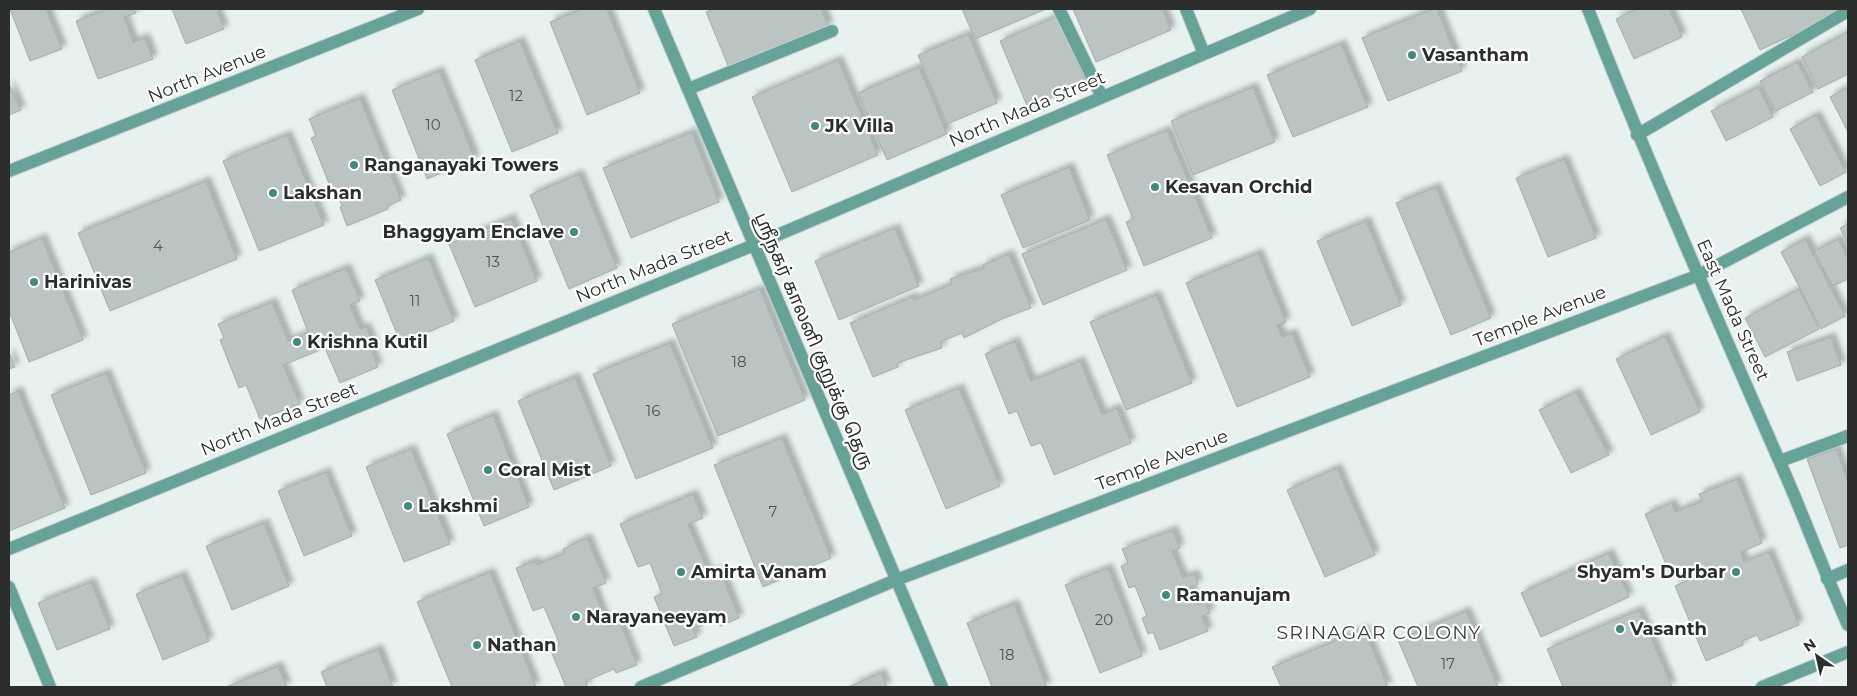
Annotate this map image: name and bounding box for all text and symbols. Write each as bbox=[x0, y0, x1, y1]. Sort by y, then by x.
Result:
street label: North Avenue bbox=[145, 40, 269, 108]
place label: Vasantham bbox=[1421, 44, 1529, 66]
marker: Vasantham bbox=[1406, 49, 1418, 61]
street label: North Mada Street bbox=[946, 66, 1108, 152]
house number: 12 bbox=[509, 86, 523, 105]
house number: 10 bbox=[425, 115, 441, 134]
place label: JK Villa bbox=[824, 115, 894, 137]
marker: JK Villa bbox=[809, 120, 821, 132]
place label: Ranganayaki Towers bbox=[364, 154, 559, 176]
marker: Ranganayaki Towers bbox=[348, 159, 360, 171]
place label: Kesavan Orchid bbox=[1165, 176, 1312, 198]
marker: Kesavan Orchid bbox=[1149, 181, 1161, 193]
place label: Lakshan bbox=[283, 182, 362, 204]
marker: Lakshan bbox=[267, 187, 279, 199]
street label: ஸ்ரீநகர் காலனி குறுக்கு தெரு bbox=[748, 209, 878, 473]
place label: Bhaggyam Enclave bbox=[383, 221, 564, 243]
street label: North Mada Street bbox=[572, 224, 736, 308]
marker: Bhaggyam Enclave bbox=[568, 226, 580, 238]
house number: 4 bbox=[153, 236, 163, 255]
street label: East Mada Street bbox=[1692, 236, 1774, 384]
house number: 13 bbox=[486, 252, 500, 271]
place label: Harinivas bbox=[44, 271, 132, 293]
marker: Harinivas bbox=[28, 276, 40, 288]
street label: Temple Avenue bbox=[1471, 281, 1609, 351]
house number: 11 bbox=[410, 291, 420, 310]
place label: Krishna Kutil bbox=[307, 331, 428, 353]
marker: Krishna Kutil bbox=[291, 336, 303, 348]
house number: 18 bbox=[732, 352, 747, 371]
street label: North Mada Street bbox=[197, 377, 361, 461]
house number: 16 bbox=[646, 401, 660, 420]
street label: Temple Avenue bbox=[1093, 425, 1231, 495]
place label: Coral Mist bbox=[498, 459, 591, 481]
marker: Coral Mist bbox=[482, 464, 494, 476]
place label: Lakshmi bbox=[418, 495, 498, 517]
marker: Lakshmi bbox=[402, 500, 414, 512]
house number: 7 bbox=[769, 502, 778, 521]
place label: Amirta Vanam bbox=[690, 561, 827, 583]
place label: Shyam's Durbar bbox=[1577, 561, 1726, 583]
marker: Amirta Vanam bbox=[675, 566, 687, 578]
marker: Shyam's Durbar bbox=[1730, 566, 1742, 578]
place label: Ramanujam bbox=[1176, 584, 1291, 606]
marker: Ramanujam bbox=[1160, 589, 1172, 601]
place label: Narayaneeyam bbox=[586, 606, 727, 628]
house number: 20 bbox=[1095, 610, 1113, 629]
marker: Narayaneeyam bbox=[570, 611, 582, 623]
place label: Vasanth bbox=[1629, 618, 1707, 640]
district label: SRINAGAR COLONY bbox=[1277, 621, 1481, 644]
marker: Vasanth bbox=[1614, 623, 1626, 635]
north arrow bbox=[1792, 631, 1842, 681]
place label: Nathan bbox=[487, 634, 556, 656]
text: N bbox=[1800, 635, 1819, 656]
marker: Nathan bbox=[471, 639, 483, 651]
house number: 18 bbox=[1000, 645, 1015, 664]
house number: 17 bbox=[1441, 654, 1455, 673]

